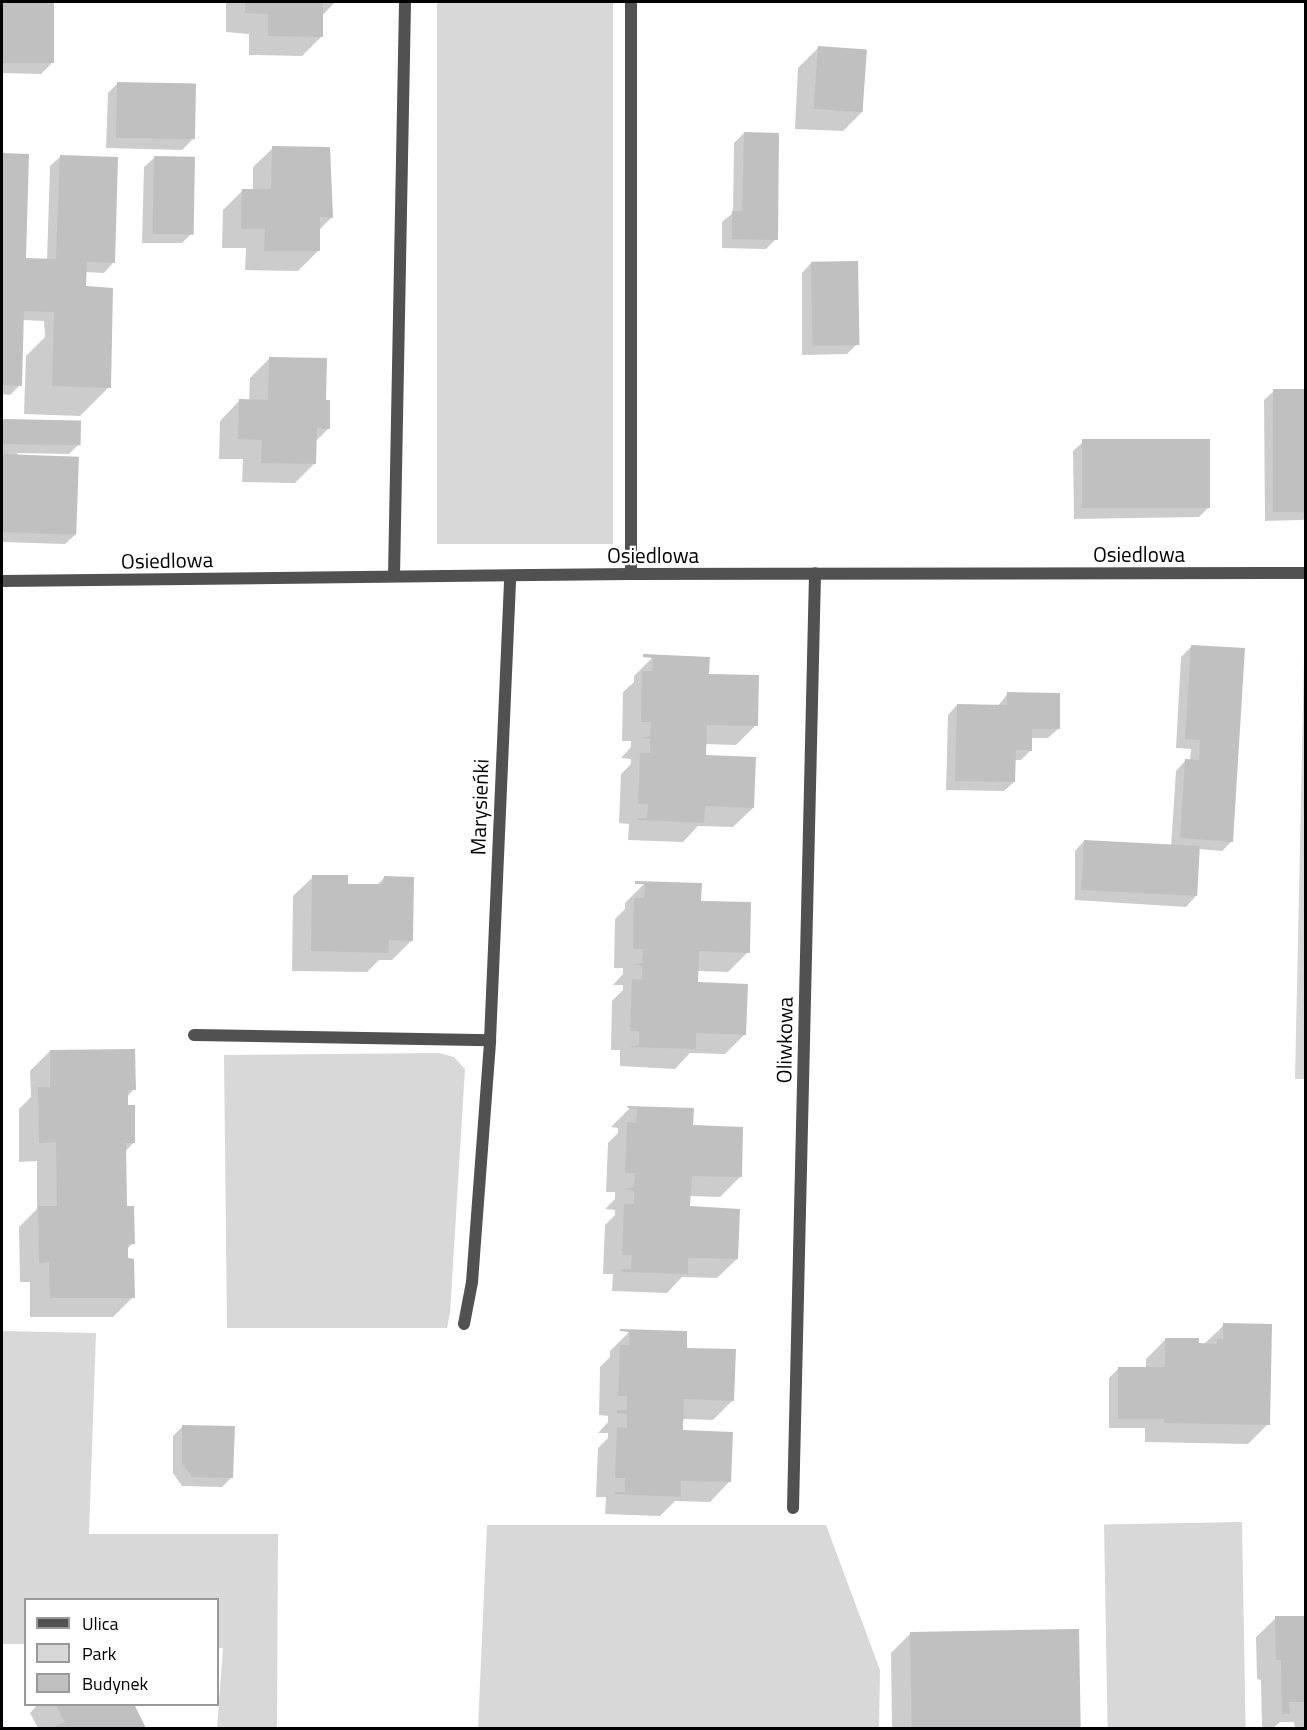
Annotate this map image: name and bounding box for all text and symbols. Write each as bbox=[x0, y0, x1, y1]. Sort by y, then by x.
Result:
street label: Osiedlowa bbox=[1093, 541, 1185, 567]
street label: Osiedlowa bbox=[607, 542, 699, 568]
street label: Osiedlowa bbox=[121, 547, 213, 573]
street label: Marysieńki bbox=[465, 758, 493, 856]
street label: Oliwkowa bbox=[771, 997, 797, 1083]
legend bbox=[24, 1598, 219, 1706]
text: Ulica bbox=[82, 1610, 119, 1637]
text: Park bbox=[82, 1640, 116, 1667]
text: Budynek bbox=[82, 1670, 148, 1697]

